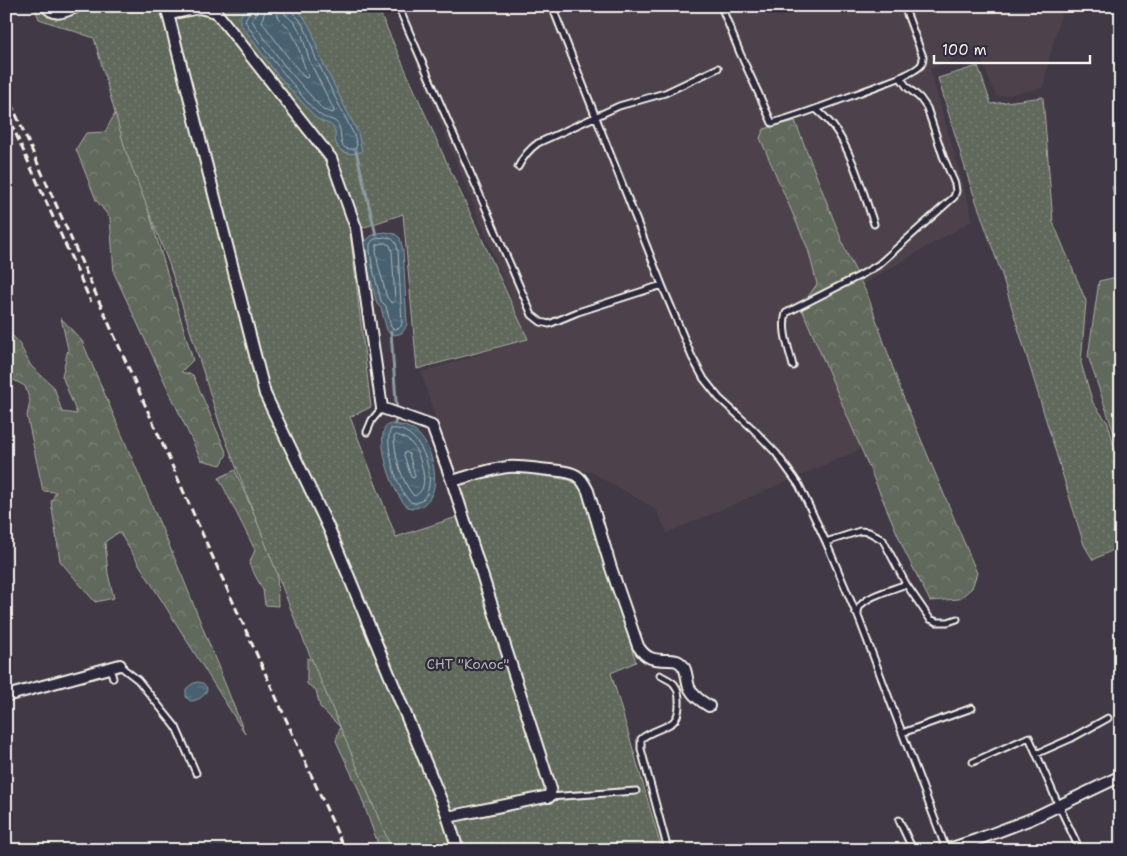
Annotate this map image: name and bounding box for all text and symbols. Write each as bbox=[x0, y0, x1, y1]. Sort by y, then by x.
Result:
scale bar bbox=[934, 32, 1091, 64]
text: 100 m bbox=[942, 40, 987, 60]
park label: СНТ "Колос" bbox=[426, 655, 510, 673]

